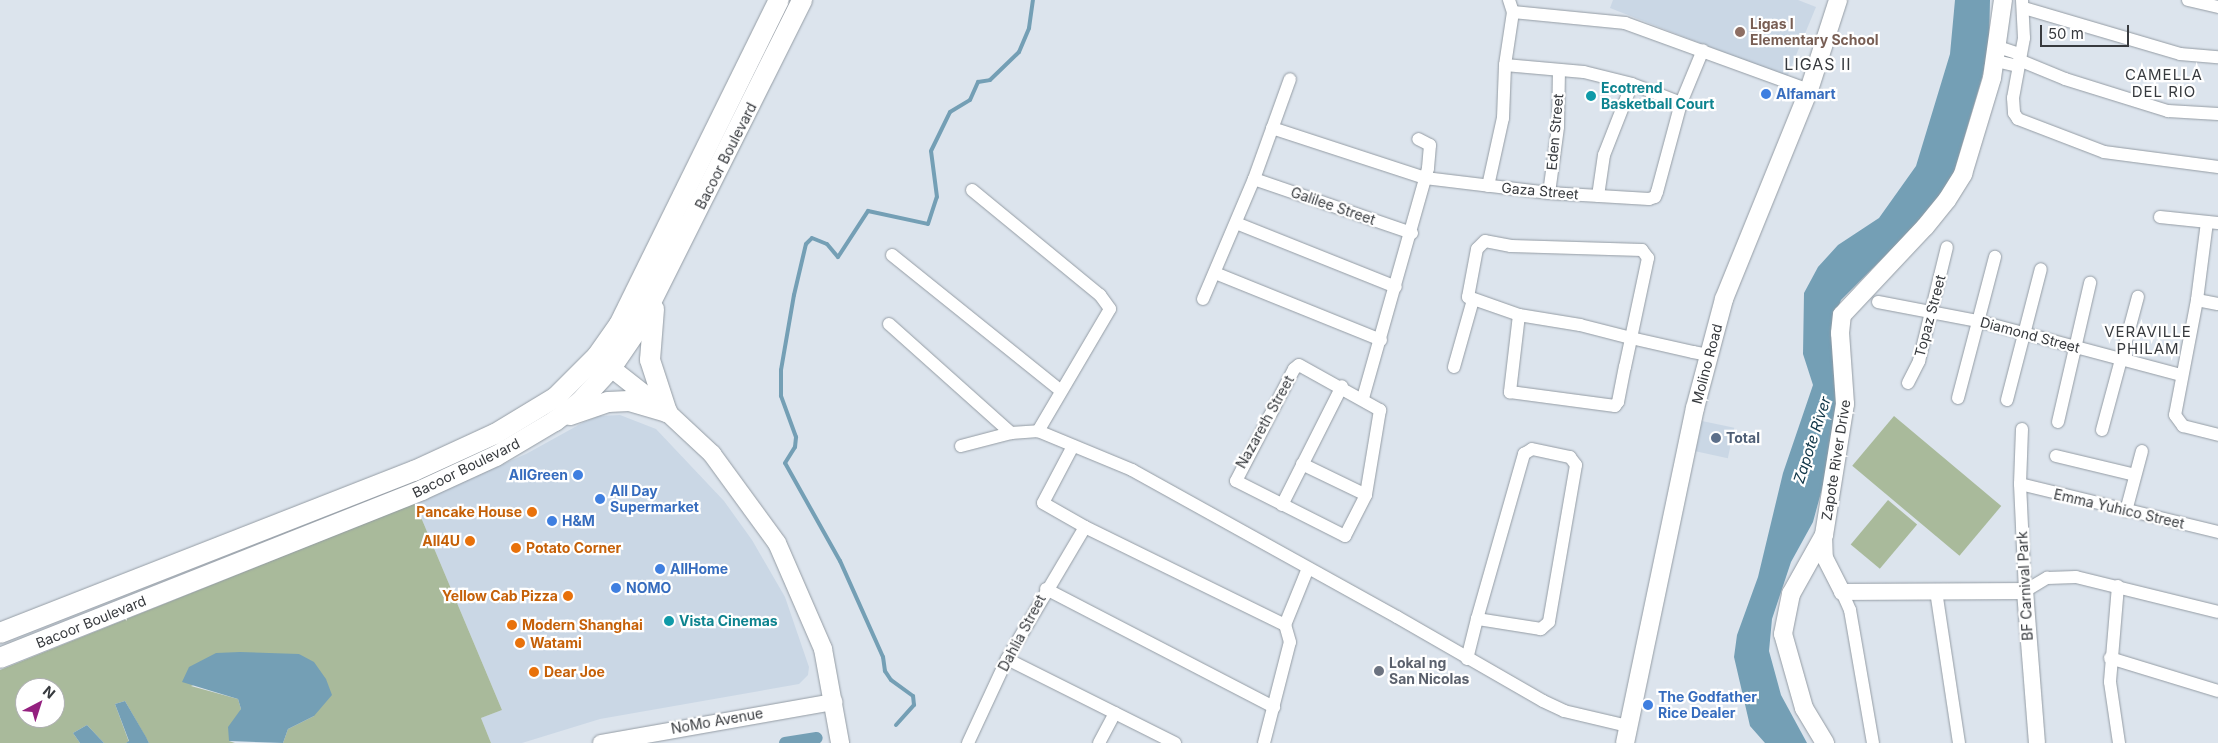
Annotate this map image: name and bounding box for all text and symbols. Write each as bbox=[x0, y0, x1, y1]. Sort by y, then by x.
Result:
scale bar bbox=[2043, 15, 2132, 47]
place label: Ligas I Elementary School bbox=[1750, 16, 1879, 48]
text: 50 m bbox=[2048, 24, 2084, 43]
marker: Ligas I Elementary School bbox=[1734, 26, 1746, 38]
district label: LIGAS II bbox=[1783, 54, 1853, 74]
district label: CAMELLA DEL RIO bbox=[2124, 65, 2204, 100]
place label: Ecotrend Basketball Court bbox=[1601, 80, 1714, 112]
place label: Alfamart bbox=[1776, 86, 1836, 102]
marker: Alfamart bbox=[1760, 88, 1772, 100]
marker: Ecotrend Basketball Court bbox=[1585, 90, 1597, 102]
street label: Eden Street bbox=[1543, 93, 1567, 171]
street label: Bacoor Boulevard bbox=[692, 100, 760, 212]
street label: Gaza Street bbox=[1501, 179, 1579, 203]
street label: Galilee Street bbox=[1289, 184, 1377, 228]
street label: Topaz Street bbox=[1911, 273, 1949, 359]
street label: Diamond Street bbox=[1978, 314, 2082, 356]
street label: Molino Road bbox=[1688, 322, 1726, 406]
district label: VERAVILLE PHILAM bbox=[2103, 322, 2193, 357]
street label: Nazareth Street bbox=[1233, 373, 1297, 471]
water label: Zapote River bbox=[1790, 394, 1834, 486]
street label: Zapote River Drive bbox=[1818, 398, 1854, 522]
place label: Total bbox=[1726, 430, 1760, 446]
marker: Total bbox=[1710, 432, 1722, 444]
street label: Bacoor Boulevard bbox=[410, 435, 522, 501]
place label: AllGreen bbox=[509, 467, 568, 483]
marker: AllGreen bbox=[572, 469, 584, 481]
place label: All Day Supermarket bbox=[610, 483, 699, 516]
street label: Emma Yuhico Street bbox=[2052, 486, 2186, 532]
marker: All Day Supermarket bbox=[594, 493, 606, 505]
place label: Pancake House bbox=[416, 504, 522, 520]
marker: Pancake House bbox=[526, 506, 538, 518]
place label: H&M bbox=[562, 513, 595, 529]
marker: H&M bbox=[546, 515, 558, 527]
street label: BF Carnival Park bbox=[2014, 531, 2036, 641]
place label: All4U bbox=[422, 533, 460, 549]
marker: All4U bbox=[464, 535, 476, 547]
place label: Potato Corner bbox=[526, 540, 621, 556]
marker: Potato Corner bbox=[510, 542, 522, 554]
place label: AllHome bbox=[670, 561, 728, 577]
marker: AllHome bbox=[654, 563, 666, 575]
place label: NOMO bbox=[626, 580, 671, 596]
marker: NOMO bbox=[610, 582, 622, 594]
place label: Yellow Cab Pizza bbox=[442, 588, 558, 604]
marker: Yellow Cab Pizza bbox=[562, 590, 574, 602]
street label: Bacoor Boulevard bbox=[33, 592, 149, 652]
street label: Dahlia Street bbox=[995, 592, 1049, 674]
place label: Vista Cinemas bbox=[679, 613, 778, 629]
marker: Vista Cinemas bbox=[663, 615, 675, 627]
place label: Modern Shanghai bbox=[522, 617, 643, 633]
marker: Modern Shanghai bbox=[506, 619, 518, 631]
place label: Watami bbox=[530, 635, 582, 651]
marker: Watami bbox=[514, 637, 526, 649]
place label: Lokal ng San Nicolas bbox=[1389, 655, 1469, 688]
place label: Dear Joe bbox=[544, 664, 605, 680]
marker: Lokal ng San Nicolas bbox=[1373, 665, 1385, 677]
marker: Dear Joe bbox=[528, 666, 540, 678]
north arrow bbox=[15, 678, 65, 728]
text: N bbox=[40, 682, 59, 702]
place label: The Godfather Rice Dealer bbox=[1658, 689, 1757, 722]
marker: The Godfather Rice Dealer bbox=[1642, 699, 1654, 711]
street label: NoMo Avenue bbox=[670, 705, 764, 737]

